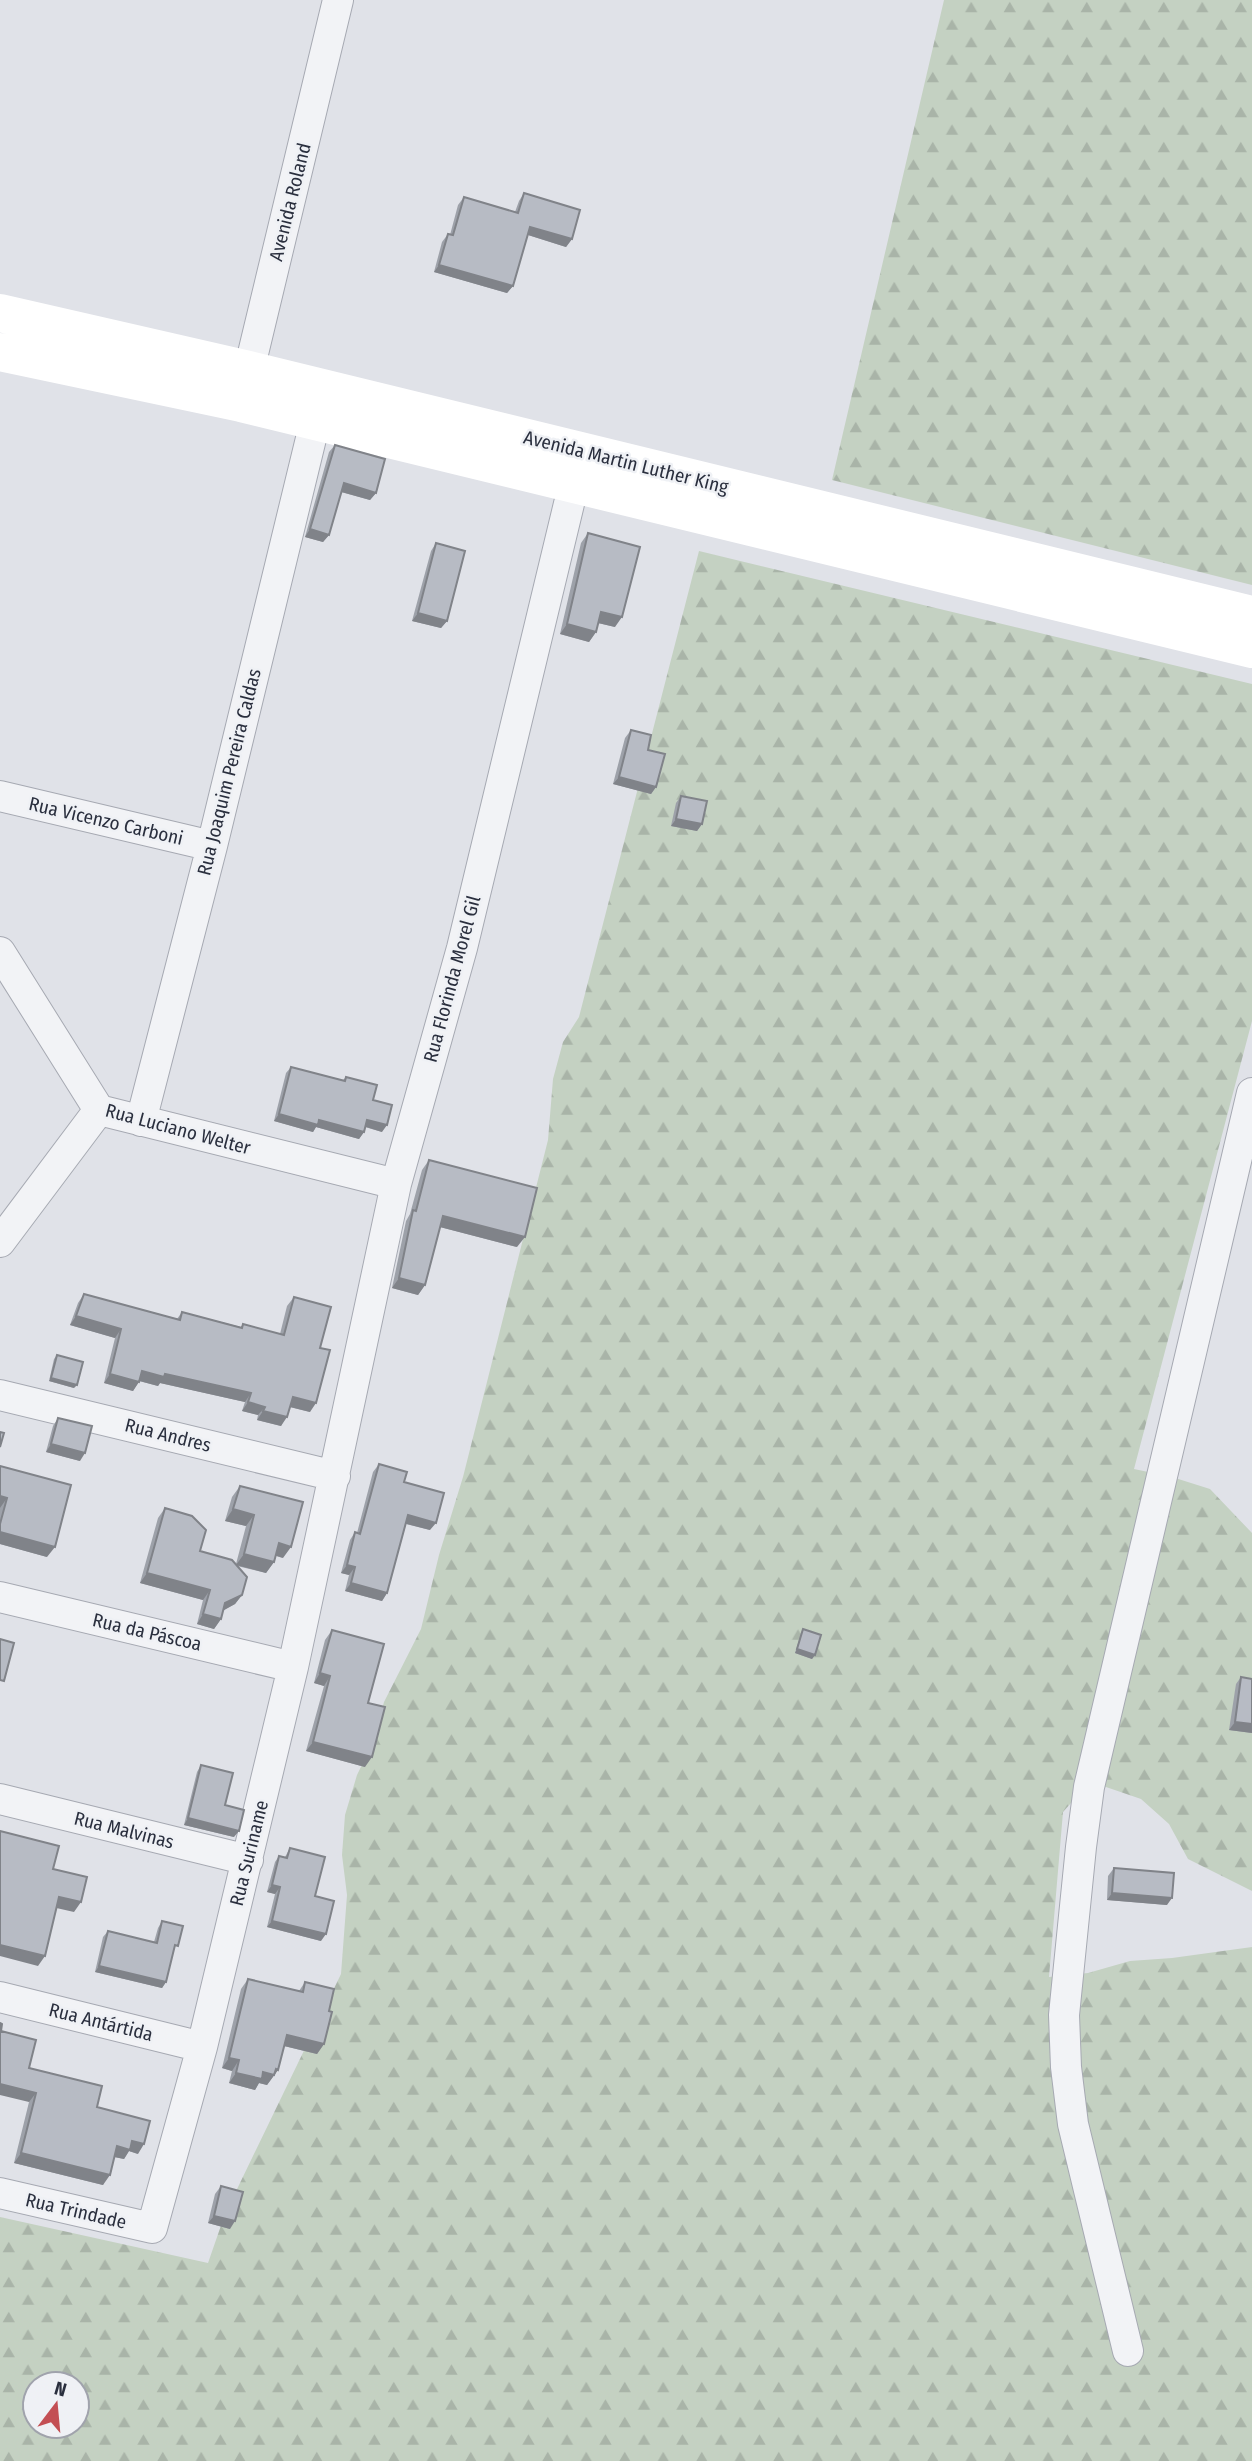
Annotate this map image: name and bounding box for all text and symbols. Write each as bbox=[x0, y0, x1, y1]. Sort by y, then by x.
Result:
street label: Avenida Roland bbox=[264, 141, 316, 263]
street label: Avenida Martin Luther King bbox=[521, 425, 731, 499]
street label: Rua Joaquim Pereira Caldas bbox=[192, 666, 266, 878]
street label: Rua Vicenzo Carboni bbox=[27, 792, 185, 850]
street label: Rua Florinda Morel Gil bbox=[419, 893, 485, 1065]
street label: Rua Luciano Welter bbox=[103, 1099, 253, 1160]
street label: Rua Andres bbox=[123, 1413, 213, 1457]
street label: Rua da Páscoa bbox=[90, 1608, 204, 1656]
street label: Rua Suriname bbox=[225, 1798, 273, 1908]
street label: Rua Malvinas bbox=[72, 1806, 176, 1854]
street label: Rua Antártida bbox=[47, 1998, 155, 2046]
street label: Rua Trindade bbox=[23, 2188, 129, 2234]
north arrow bbox=[21, 2370, 91, 2440]
text: N bbox=[52, 2377, 69, 2402]

